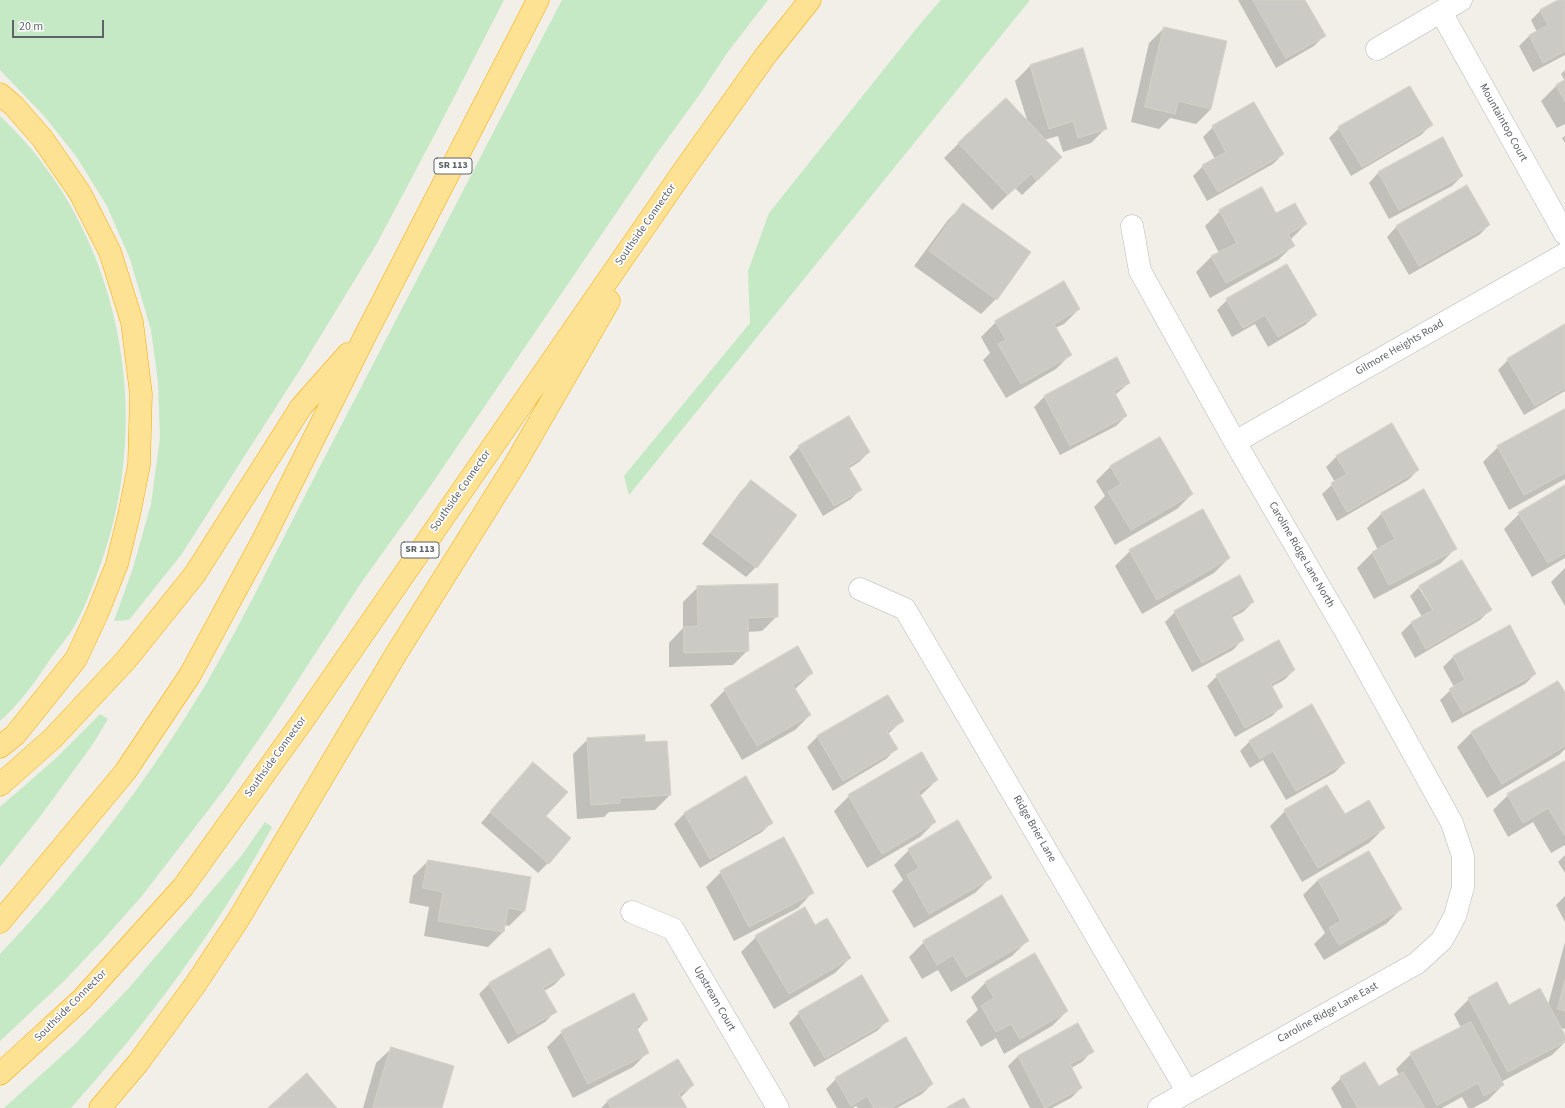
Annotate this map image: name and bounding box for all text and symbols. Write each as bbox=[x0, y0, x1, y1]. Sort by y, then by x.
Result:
scale bar bbox=[14, 12, 106, 38]
text: 20 m bbox=[19, 18, 43, 35]
street label: Mountaintop Court bbox=[1476, 82, 1530, 164]
road number: SR 113 bbox=[434, 158, 472, 174]
street label: Southside Connector bbox=[613, 182, 679, 268]
street label: Gilmore Heights Road bbox=[1354, 317, 1446, 379]
street label: Southside Connector bbox=[428, 448, 494, 534]
street label: Caroline Ridge Lane North bbox=[1265, 500, 1337, 610]
road number: SR 113 bbox=[401, 542, 439, 558]
street label: Southside Connector bbox=[242, 714, 310, 800]
street label: Ridge Brier Lane bbox=[1010, 793, 1058, 865]
street label: Upstream Court bbox=[690, 964, 738, 1034]
street label: Southside Connector bbox=[32, 967, 110, 1045]
street label: Caroline Ridge Lane East bbox=[1275, 980, 1381, 1046]

